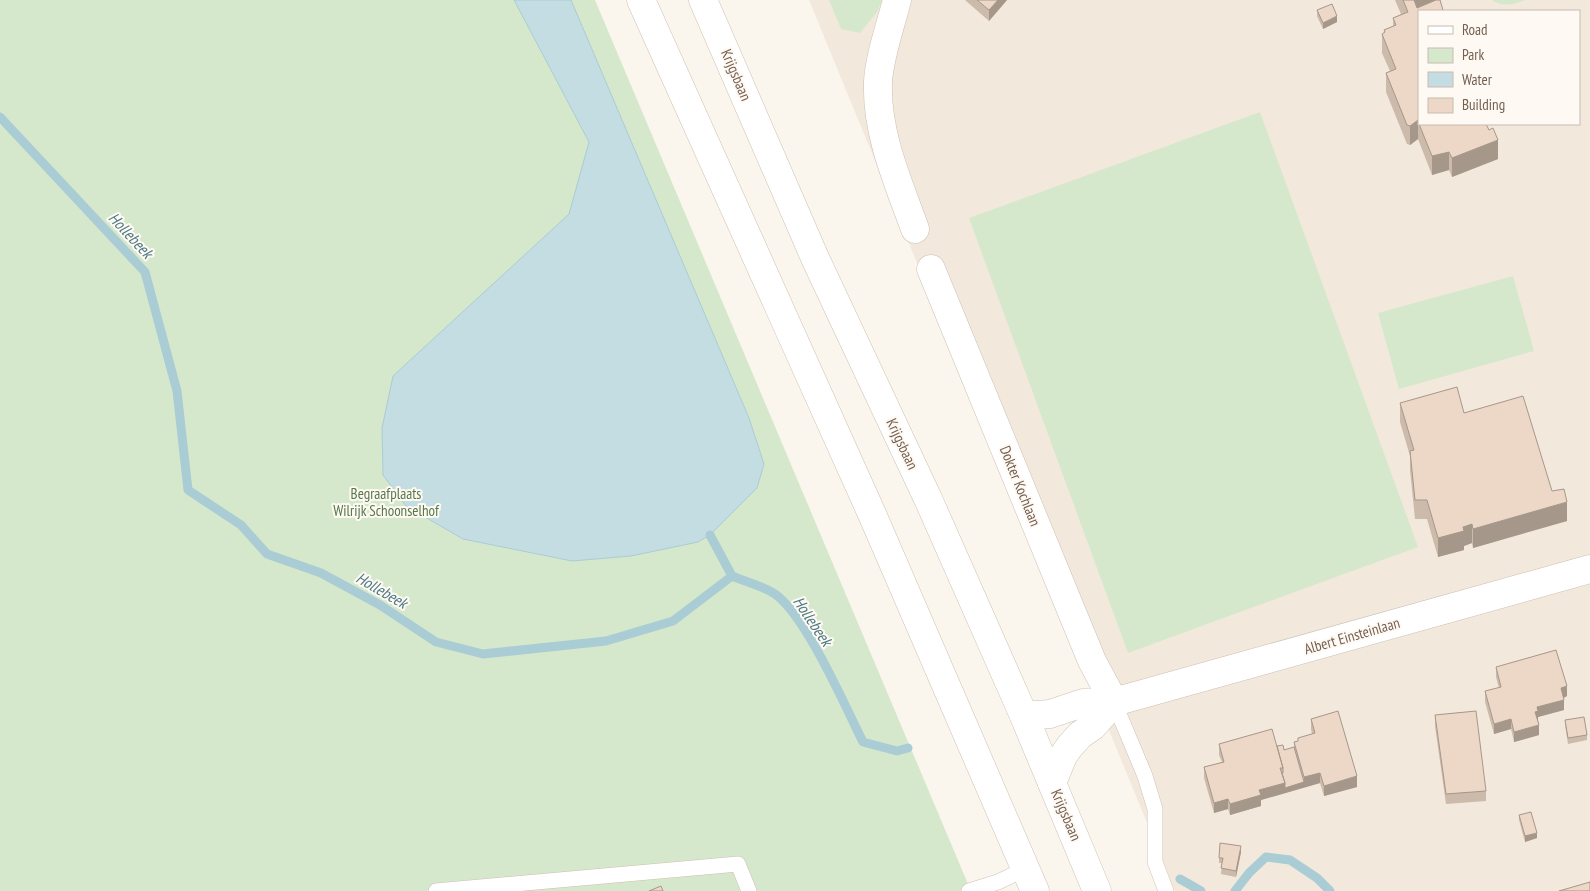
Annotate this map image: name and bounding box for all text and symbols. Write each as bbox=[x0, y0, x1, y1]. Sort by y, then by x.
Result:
legend bbox=[1418, 10, 1580, 125]
text: Road bbox=[1462, 20, 1488, 39]
text: Park bbox=[1462, 45, 1484, 64]
street label: Krijgsbaan bbox=[717, 46, 756, 104]
text: Water bbox=[1462, 70, 1493, 89]
text: Building bbox=[1462, 95, 1505, 114]
water label: Hollebeek bbox=[105, 208, 159, 264]
street label: Krijgsbaan bbox=[882, 415, 923, 472]
street label: Dokter Kochlaan bbox=[996, 443, 1045, 529]
park label: Begraafplaats Wilrijk Schoonselhof bbox=[333, 484, 440, 520]
water label: Hollebeek bbox=[353, 567, 413, 614]
water label: Hollebeek bbox=[789, 592, 838, 651]
street label: Albert Einsteinlaan bbox=[1302, 613, 1402, 658]
street label: Krijgsbaan bbox=[1047, 786, 1086, 844]

